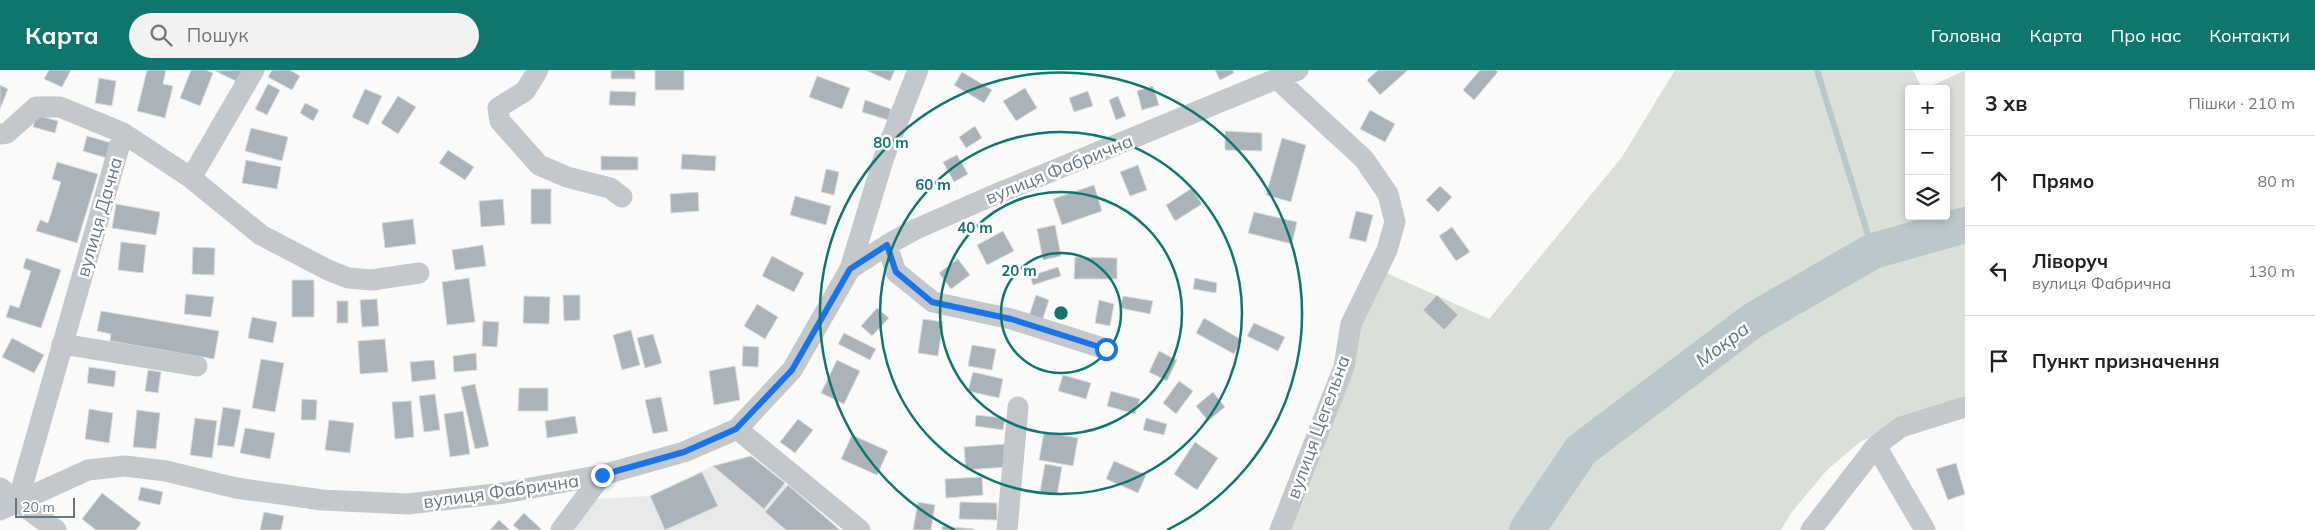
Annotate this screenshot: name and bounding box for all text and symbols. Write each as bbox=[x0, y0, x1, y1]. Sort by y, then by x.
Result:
search box bbox=[129, 13, 479, 58]
text: Карта bbox=[25, 20, 99, 50]
icon: search bbox=[147, 21, 175, 49]
text: Пошук bbox=[187, 23, 248, 47]
text: Головна bbox=[1931, 24, 2002, 47]
text: Карта bbox=[2030, 24, 2083, 47]
text: Про нас bbox=[2111, 24, 2181, 47]
text: Контакти bbox=[2209, 24, 2290, 47]
map controls bbox=[1905, 85, 1950, 220]
button: + bbox=[1905, 85, 1950, 130]
text: 3 хв bbox=[1985, 90, 2027, 116]
text: Пішки · 210 m bbox=[2189, 93, 2295, 113]
street label: вулиця Фабрична bbox=[982, 129, 1136, 209]
button: − bbox=[1905, 130, 1950, 175]
text: 80 m bbox=[873, 133, 909, 152]
street label: вулиця Дачна bbox=[71, 155, 127, 279]
icon: ahead bbox=[1985, 167, 2013, 195]
text: Прямо bbox=[2032, 169, 2094, 193]
text: 80 m bbox=[2258, 171, 2295, 191]
text: 60 m bbox=[915, 175, 951, 194]
button: layers bbox=[1905, 175, 1950, 220]
text: 40 m bbox=[957, 218, 993, 237]
text: Ліворуч bbox=[2032, 249, 2108, 273]
icon: left bbox=[1985, 257, 2013, 285]
text: 20 m bbox=[1001, 261, 1037, 280]
text: 130 m bbox=[2248, 261, 2295, 281]
text: вулиця Фабрична bbox=[2032, 273, 2171, 293]
centre of rings bbox=[1052, 304, 1070, 322]
water label: Мокра bbox=[1691, 316, 1753, 372]
route start bbox=[1095, 338, 1118, 361]
icon: arrive bbox=[1985, 347, 2013, 375]
text: Пункт призначення bbox=[2032, 349, 2220, 373]
street label: вулиця Цегельна bbox=[1281, 352, 1355, 502]
route end bbox=[591, 464, 614, 487]
street label: вулиця Фабрична bbox=[422, 469, 580, 513]
scale bar bbox=[15, 495, 75, 518]
text: 20 m bbox=[22, 498, 55, 516]

